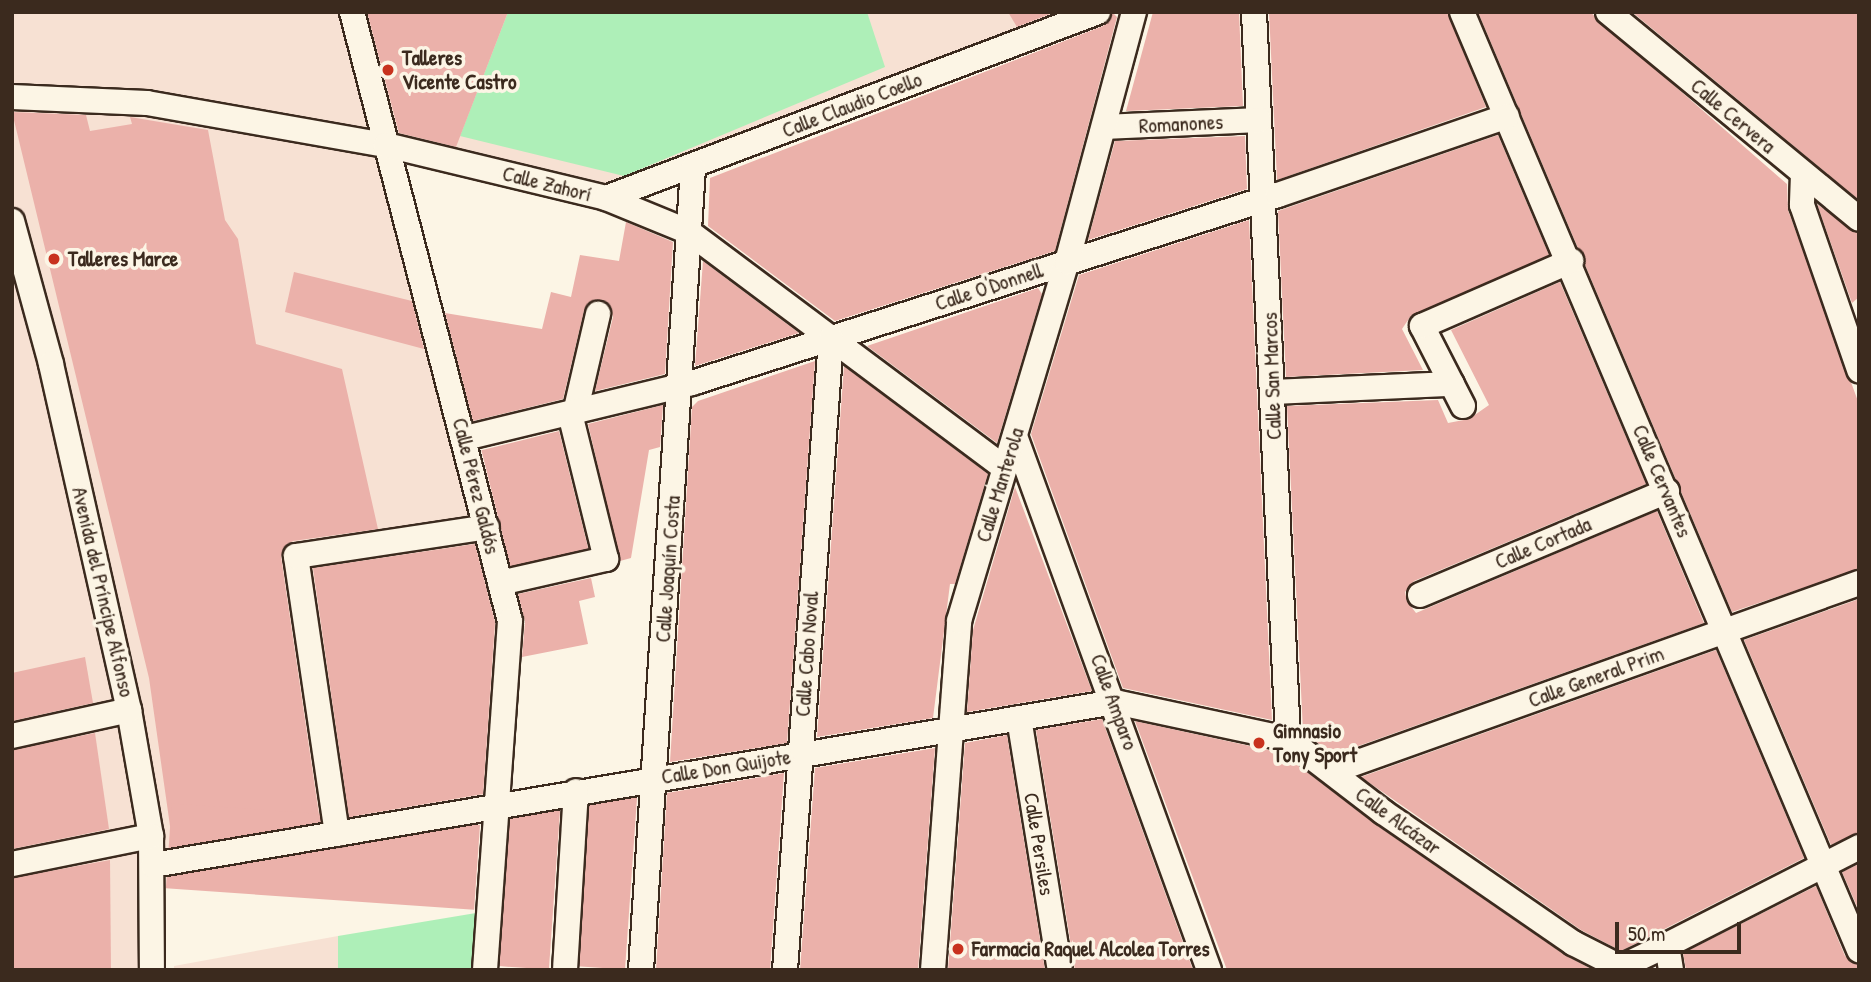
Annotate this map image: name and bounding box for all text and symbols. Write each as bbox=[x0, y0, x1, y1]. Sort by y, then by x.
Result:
place label: Talleres Vicente Castro bbox=[402, 45, 517, 95]
marker: Talleres Vicente Castro bbox=[380, 62, 396, 78]
street label: Calle Claudio Coello bbox=[779, 67, 925, 143]
street label: Calle Cervera bbox=[1685, 73, 1781, 159]
street label: Romanones bbox=[1138, 109, 1224, 139]
street label: Calle Zahorí bbox=[500, 161, 594, 207]
place label: Talleres Marce bbox=[68, 246, 178, 272]
marker: Talleres Marce bbox=[46, 251, 62, 267]
street label: Calle O'Donnell bbox=[932, 258, 1046, 316]
street label: Calle San Marcos bbox=[1257, 312, 1287, 440]
street label: Calle Pérez Galdós bbox=[447, 415, 505, 557]
street label: Calle Cervantes bbox=[1627, 421, 1697, 541]
street label: Calle Manterola bbox=[971, 425, 1029, 545]
street label: Avenida del Príncipe Alfonso bbox=[67, 485, 139, 699]
street label: Calle Joaquín Costa bbox=[650, 495, 686, 643]
street label: Calle Cortada bbox=[1491, 511, 1595, 575]
street label: Calle Cabo Noval bbox=[790, 591, 824, 717]
street label: Calle General Prim bbox=[1525, 641, 1667, 713]
street label: Calle Amparo bbox=[1085, 651, 1143, 753]
place label: Gimnasio Tony Sport bbox=[1273, 718, 1357, 768]
marker: Gimnasio Tony Sport bbox=[1251, 735, 1267, 751]
street label: Calle Don Quijote bbox=[660, 744, 792, 790]
street label: Calle Alcázar bbox=[1350, 782, 1446, 860]
street label: Calle Persiles bbox=[1018, 791, 1060, 897]
scale bar bbox=[1619, 908, 1745, 952]
text: 50 m bbox=[1628, 919, 1665, 948]
place label: Farmacia Raquel Alcolea Torres bbox=[972, 936, 1210, 962]
marker: Farmacia Raquel Alcolea Torres bbox=[950, 941, 966, 957]

